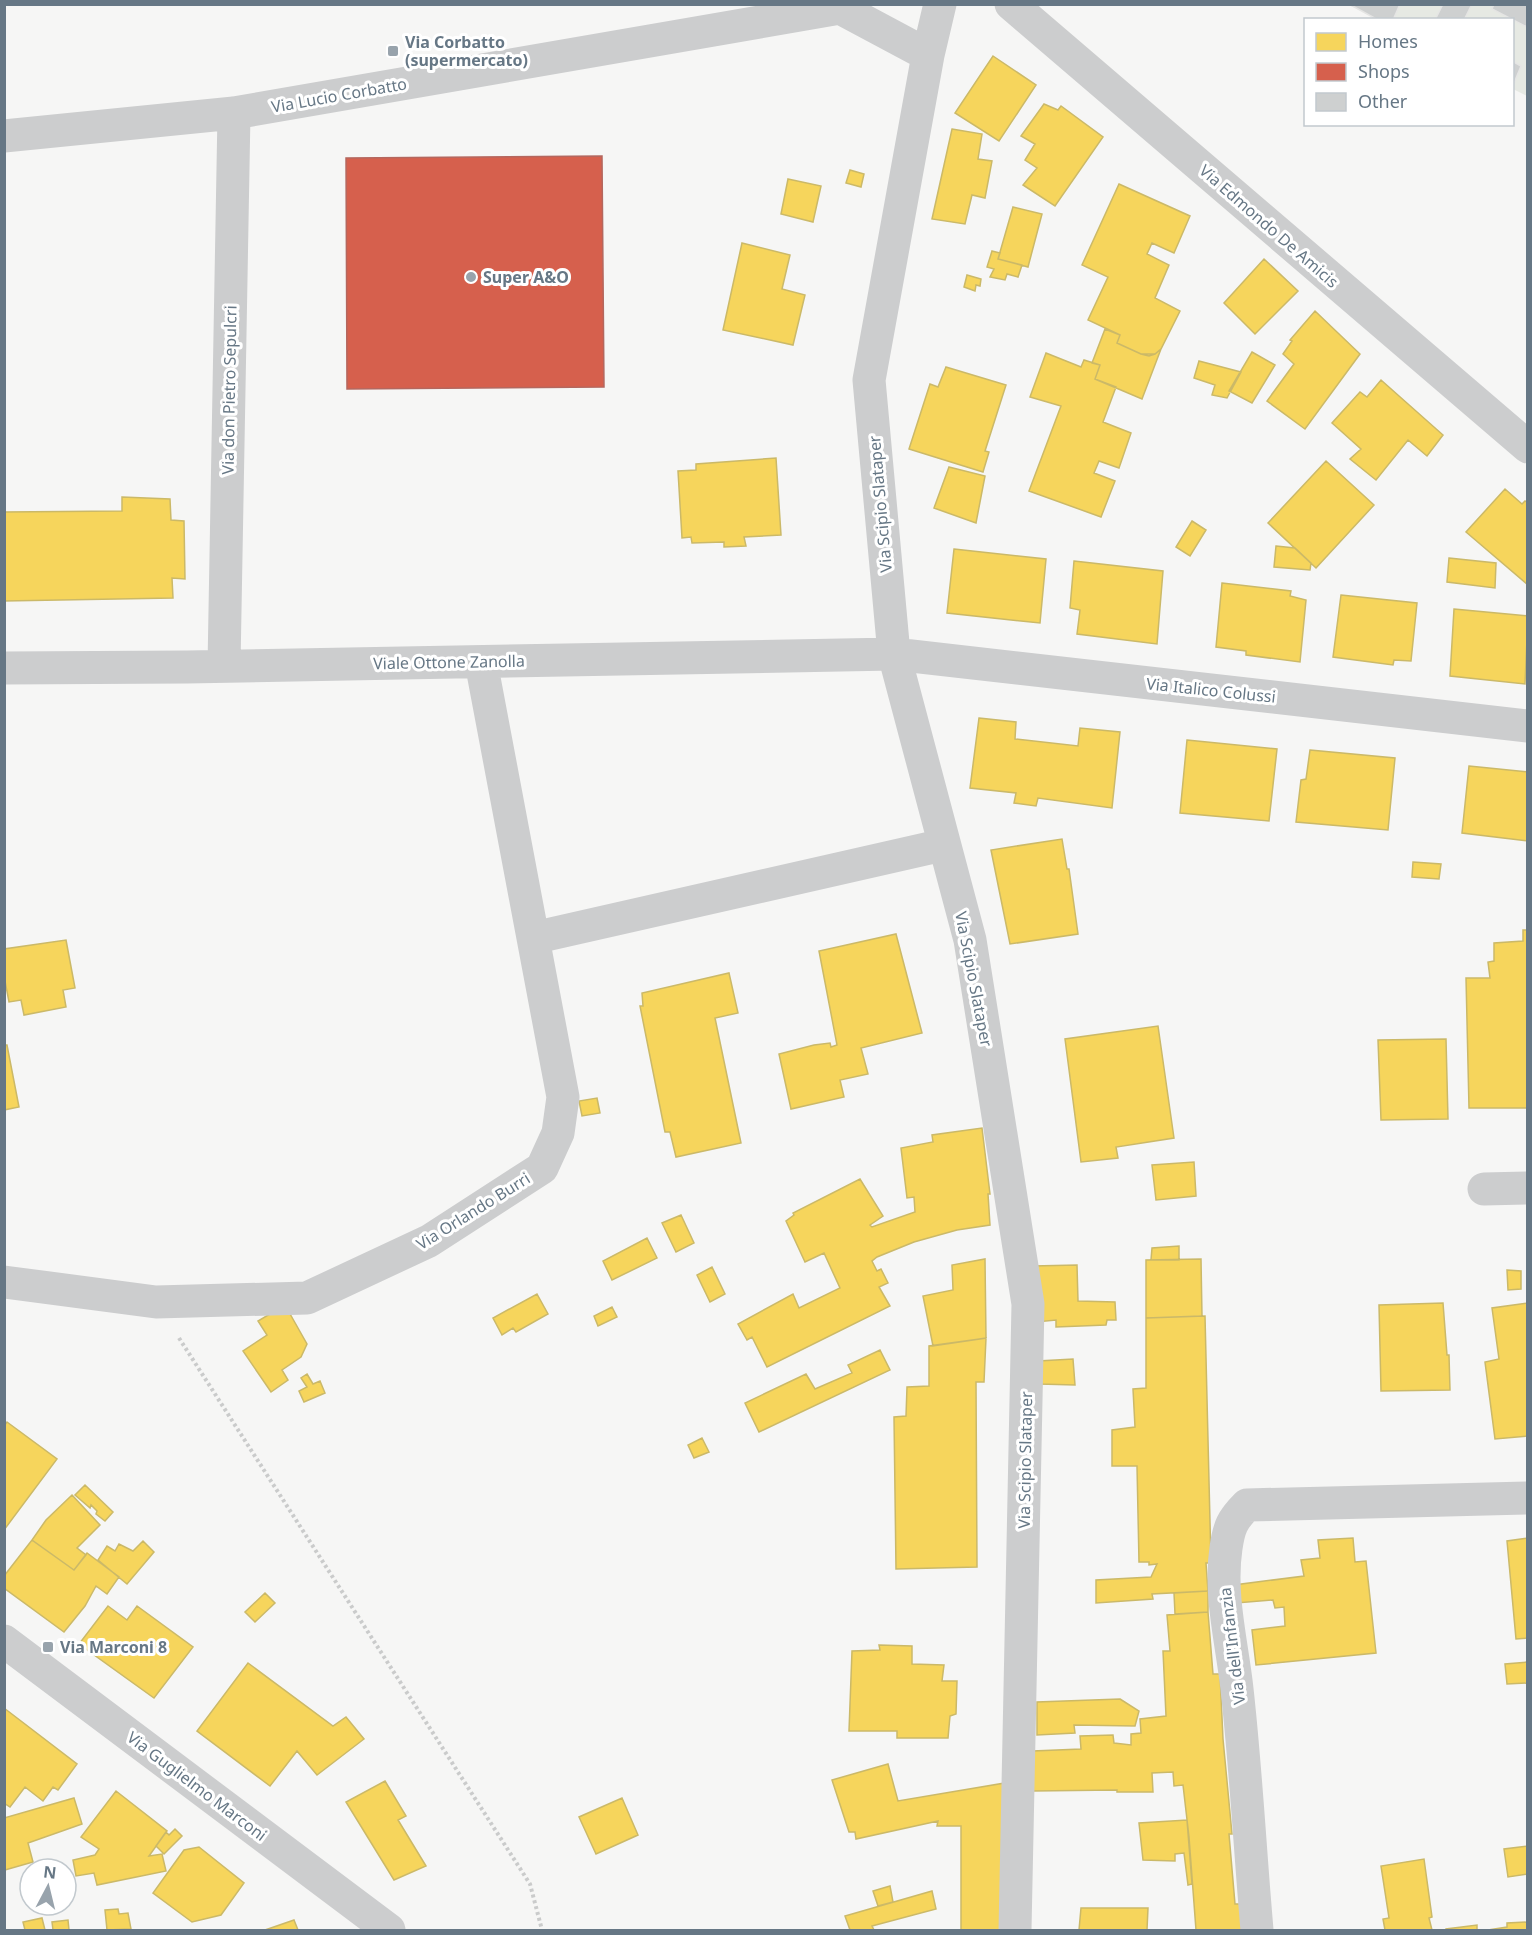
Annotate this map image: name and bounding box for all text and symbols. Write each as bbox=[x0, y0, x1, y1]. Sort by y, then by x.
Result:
legend bbox=[1304, 18, 1514, 126]
text: Homes bbox=[1358, 29, 1418, 53]
place label: Via Corbatto (supermercato) bbox=[405, 31, 528, 71]
marker: Via Corbatto (supermercato) bbox=[386, 44, 400, 58]
text: Shops bbox=[1358, 59, 1410, 83]
street label: Via Lucio Corbatto bbox=[270, 72, 408, 118]
text: Other bbox=[1358, 89, 1408, 113]
street label: Via Edmondo De Amicis bbox=[1195, 159, 1343, 293]
place label: Super A&O bbox=[483, 266, 569, 288]
marker: Super A&O bbox=[464, 270, 478, 284]
street label: Via don Pietro Sepulcri bbox=[217, 305, 241, 475]
street label: Via Scipio Slataper bbox=[863, 434, 897, 573]
street label: Viale Ottone Zanolla bbox=[373, 650, 525, 674]
street label: Via Italico Colussi bbox=[1145, 672, 1277, 708]
street label: Via Scipio Slataper bbox=[950, 909, 998, 1049]
street label: Via Orlando Burri bbox=[412, 1167, 534, 1255]
street label: Via Scipio Slataper bbox=[1013, 1391, 1037, 1529]
street label: Via dell'Infanzia bbox=[1214, 1586, 1250, 1706]
place label: Via Marconi 8 bbox=[60, 1636, 167, 1658]
marker: Via Marconi 8 bbox=[41, 1640, 55, 1654]
street label: Via Guglielmo Marconi bbox=[123, 1726, 271, 1846]
north arrow bbox=[18, 1857, 78, 1917]
text: N bbox=[42, 1860, 58, 1884]

